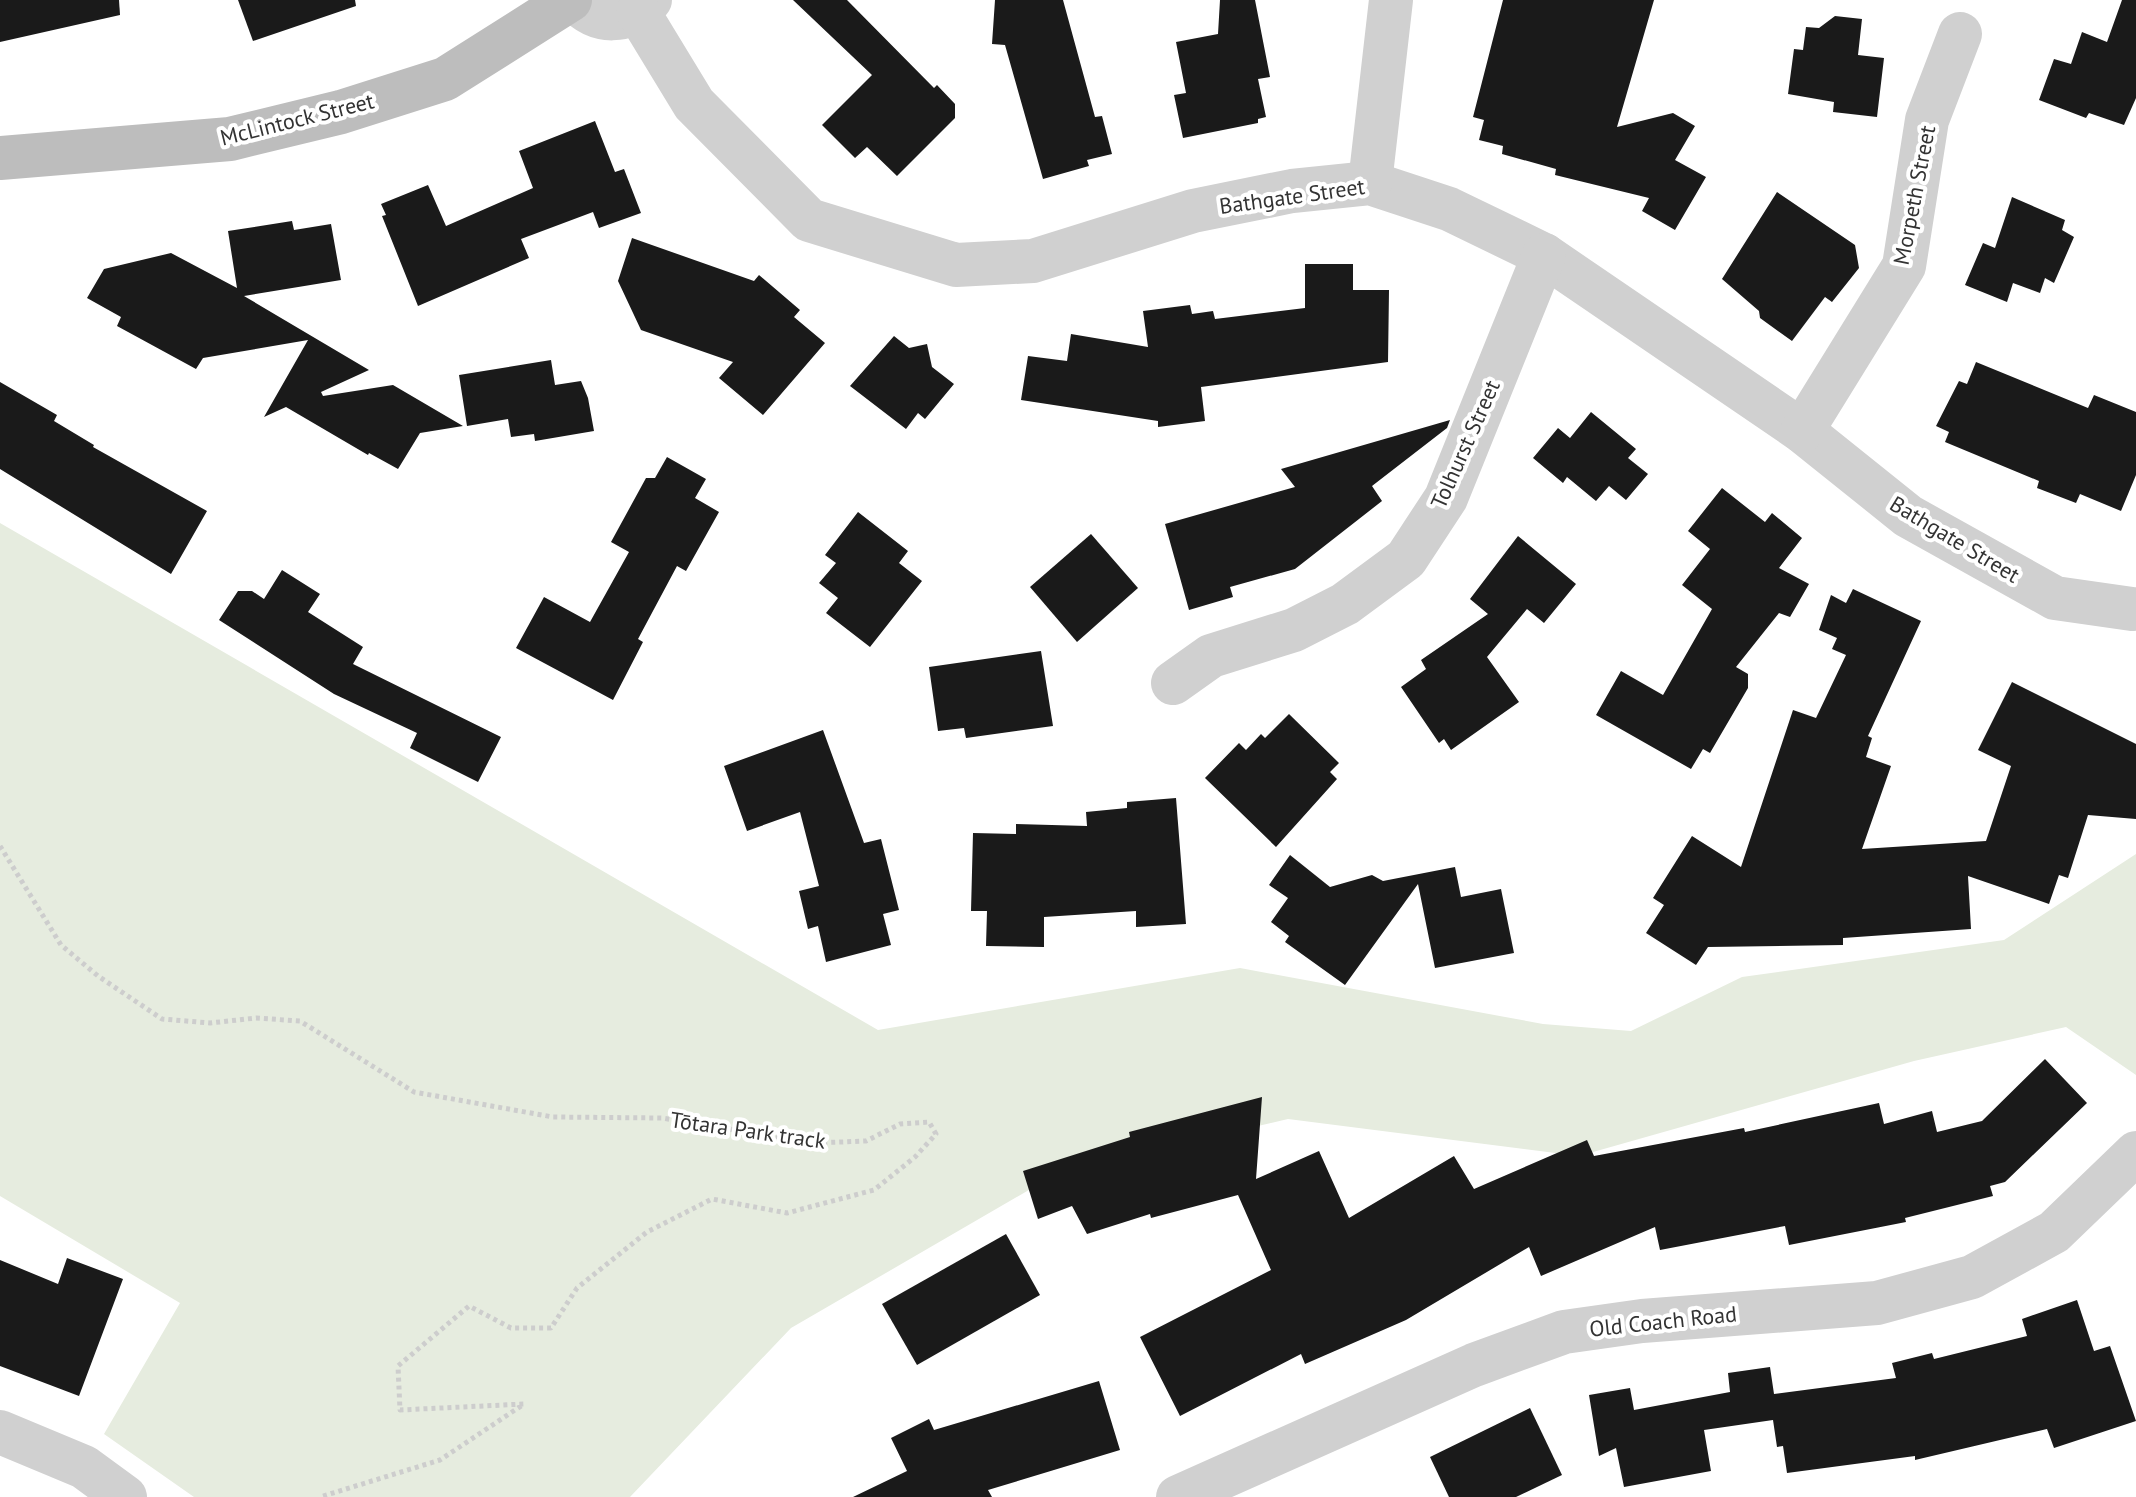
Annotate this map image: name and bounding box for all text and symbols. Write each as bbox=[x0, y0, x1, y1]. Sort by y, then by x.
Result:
street label: McLintock Street bbox=[217, 86, 377, 152]
street label: Morpeth Street bbox=[1887, 122, 1941, 267]
street label: Bathgate Street bbox=[1218, 172, 1367, 220]
street label: Tolhurst Street bbox=[1424, 375, 1506, 513]
street label: Bathgate Street bbox=[1885, 489, 2025, 589]
street label: Tōtara Park track bbox=[669, 1105, 828, 1155]
street label: Old Coach Road bbox=[1588, 1299, 1738, 1343]

